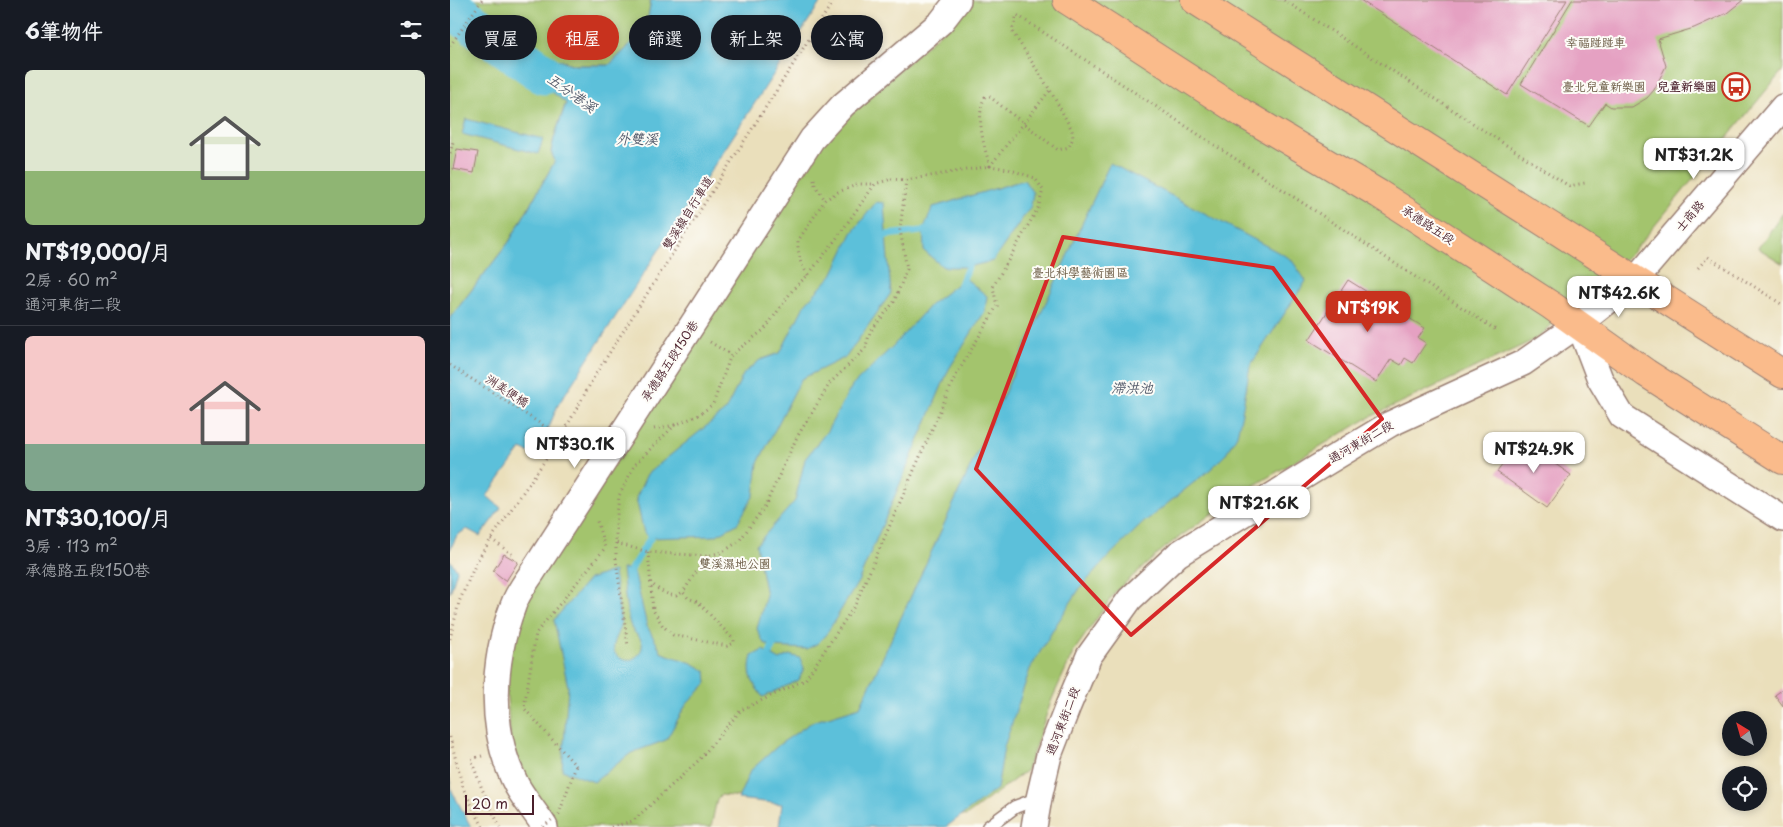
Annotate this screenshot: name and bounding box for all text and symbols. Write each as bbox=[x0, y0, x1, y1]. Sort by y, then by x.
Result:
text: 6筆物件 bbox=[25, 14, 103, 46]
chip: 買屋 bbox=[465, 15, 537, 60]
chip: 租屋 bbox=[547, 15, 619, 60]
chip: 篩選 bbox=[629, 15, 701, 60]
chip: 新上架 bbox=[711, 15, 801, 60]
chip: 公寓 bbox=[811, 15, 883, 60]
icon: filters bbox=[397, 16, 425, 44]
park label: 幸福踫踫車 bbox=[1566, 33, 1626, 51]
water label: 五分港溪 bbox=[543, 68, 602, 118]
bus stop icon: 兒童新樂園 bbox=[1721, 72, 1751, 102]
park label: 臺北兒童新樂園 bbox=[1562, 77, 1646, 95]
place label: 兒童新樂園 bbox=[1657, 77, 1717, 95]
icon: home bbox=[180, 103, 270, 193]
water label: 外雙溪 bbox=[616, 128, 659, 149]
pin: NT$31.2K bbox=[1642, 138, 1746, 180]
text: NT$31.2K bbox=[1655, 142, 1733, 166]
street label: 雙溪線自行車道 bbox=[657, 172, 717, 253]
street label: 士商路 bbox=[1671, 196, 1708, 235]
street label: 承德路五段 bbox=[1398, 200, 1459, 248]
text: NT$19,000/月 bbox=[25, 235, 171, 267]
park label: 臺北科學藝術園區 bbox=[1032, 263, 1128, 281]
text: 2房 · 60 m² bbox=[25, 267, 118, 291]
pin: NT$42.6K bbox=[1567, 276, 1671, 318]
text: NT$42.6K bbox=[1578, 280, 1660, 304]
pin: NT$19K bbox=[1327, 290, 1409, 333]
text: 通河東街二段 bbox=[25, 291, 121, 315]
text: NT$19K bbox=[1337, 295, 1399, 319]
street label: 承德路五段150巷 bbox=[636, 316, 702, 405]
icon: home bbox=[180, 368, 270, 458]
street label: 洲美便橋 bbox=[483, 370, 533, 411]
water label: 滯洪池 bbox=[1111, 377, 1154, 398]
street label: 通河東街二段 bbox=[1325, 415, 1396, 467]
pin: NT$30.1K bbox=[523, 426, 627, 469]
text: NT$30.1K bbox=[536, 431, 614, 455]
pin: NT$24.9K bbox=[1482, 432, 1586, 474]
text: NT$24.9K bbox=[1494, 436, 1574, 460]
pin: NT$21.6K bbox=[1207, 486, 1311, 528]
text: NT$21.6K bbox=[1219, 490, 1299, 514]
text: NT$30,100/月 bbox=[25, 501, 171, 533]
text: 3房 · 113 m² bbox=[25, 533, 118, 557]
park label: 雙溪濕地公園 bbox=[699, 554, 771, 572]
text: 承德路五段150巷 bbox=[25, 557, 150, 581]
street label: 通河東街二段 bbox=[1041, 684, 1083, 757]
north arrow bbox=[1722, 711, 1768, 756]
map controls bbox=[1722, 711, 1767, 811]
button: locate bbox=[1722, 766, 1767, 811]
scale bar bbox=[465, 792, 534, 815]
text: 20 m bbox=[472, 793, 508, 814]

